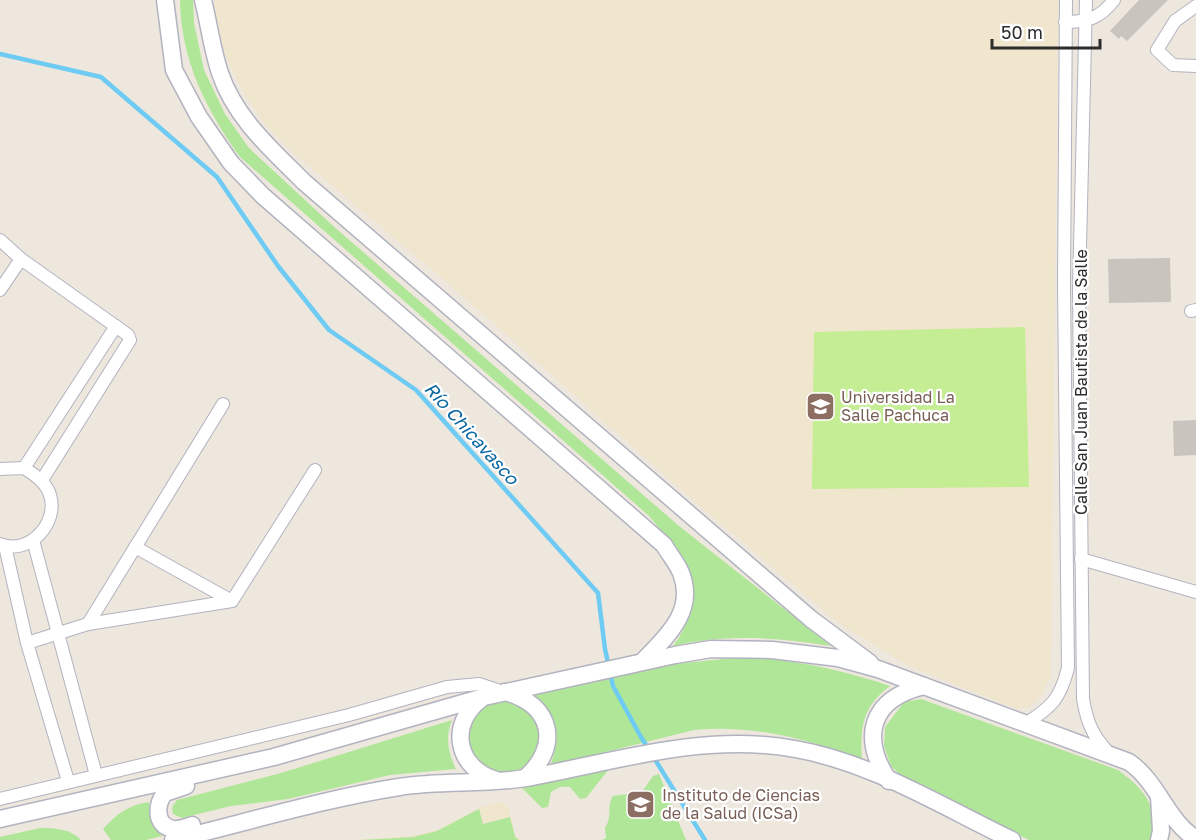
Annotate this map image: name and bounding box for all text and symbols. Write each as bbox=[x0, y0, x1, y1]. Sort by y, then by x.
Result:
scale bar bbox=[992, 12, 1100, 50]
text: 50 m bbox=[1001, 21, 1043, 43]
street label: Calle San Juan Bautista de la Salle bbox=[1071, 249, 1091, 515]
water label: Río Chicavasco bbox=[420, 377, 524, 490]
place label: Universidad La Salle Pachuca bbox=[841, 387, 955, 425]
school or university icon: Universidad La Salle Pachuca bbox=[804, 390, 836, 422]
place label: Instituto de Ciencias de la Salud (ICSa) bbox=[662, 785, 820, 823]
school or university icon: Instituto de Ciencias de la Salud (ICSa) bbox=[625, 788, 657, 820]

